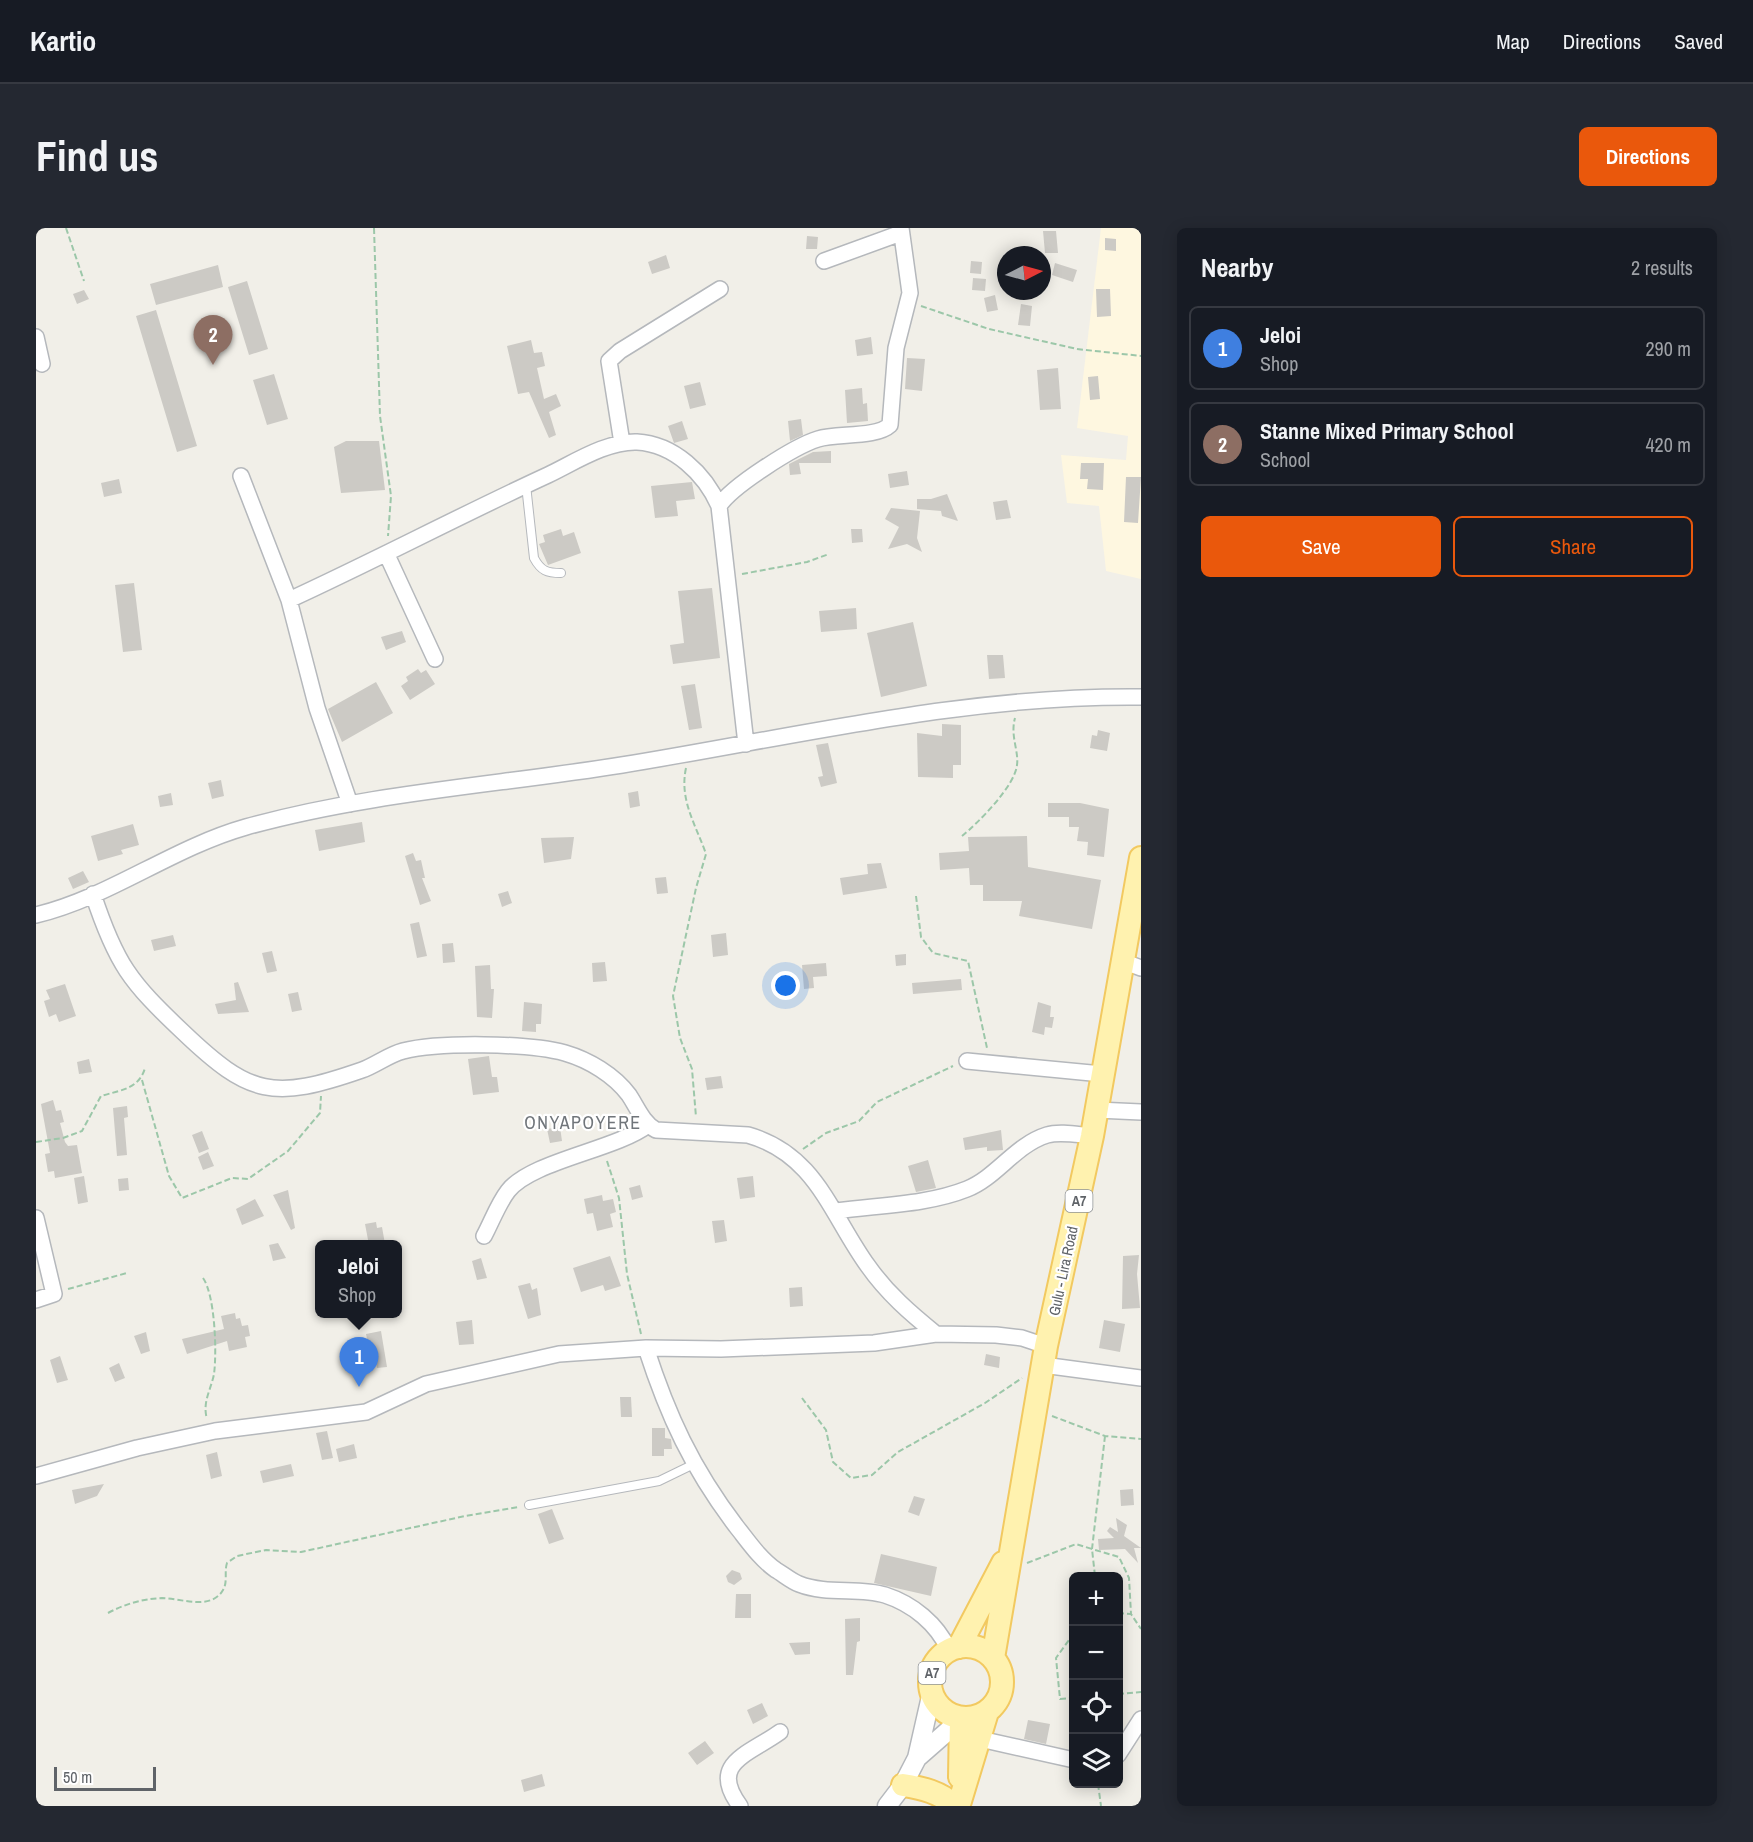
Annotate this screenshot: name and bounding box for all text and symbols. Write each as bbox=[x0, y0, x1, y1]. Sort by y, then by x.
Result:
text: Kartio bbox=[30, 22, 96, 60]
text: Map bbox=[1496, 27, 1530, 56]
text: Directions bbox=[1563, 27, 1641, 56]
text: Saved bbox=[1674, 27, 1723, 56]
button: Directions bbox=[1579, 127, 1717, 186]
text: Find us bbox=[36, 128, 158, 184]
north arrow bbox=[997, 246, 1051, 300]
text: Nearby bbox=[1201, 250, 1273, 285]
text: 2 results bbox=[1631, 254, 1693, 281]
pin: 2 bbox=[194, 316, 232, 365]
text: Jeloi bbox=[1260, 320, 1301, 350]
text: 1 bbox=[1218, 335, 1227, 362]
text: 290 m bbox=[1645, 335, 1691, 362]
text: Shop bbox=[1260, 350, 1298, 377]
text: Stanne Mixed Primary School bbox=[1260, 416, 1514, 446]
text: 2 bbox=[1218, 431, 1227, 458]
text: 420 m bbox=[1645, 431, 1691, 458]
text: School bbox=[1260, 446, 1310, 473]
button: Save bbox=[1201, 516, 1441, 577]
button: Share bbox=[1453, 516, 1693, 577]
your location bbox=[771, 971, 800, 1000]
district label: ONYAPOYERE bbox=[524, 1110, 642, 1135]
road number: A7 bbox=[1066, 1190, 1092, 1212]
street label: Gulu - Lira Road bbox=[1043, 1224, 1083, 1318]
popup bbox=[315, 1240, 402, 1318]
text: Jeloi bbox=[338, 1251, 379, 1281]
text: Shop bbox=[338, 1281, 376, 1308]
pin: 1 bbox=[340, 1338, 378, 1387]
map controls bbox=[1069, 1572, 1123, 1788]
button: + bbox=[1069, 1572, 1123, 1626]
button: − bbox=[1069, 1626, 1123, 1680]
road number: A7 bbox=[918, 1662, 946, 1684]
button: locate bbox=[1069, 1680, 1123, 1734]
button: layers bbox=[1069, 1734, 1123, 1788]
scale bar bbox=[54, 1764, 156, 1792]
text: 50 m bbox=[63, 1766, 92, 1788]

